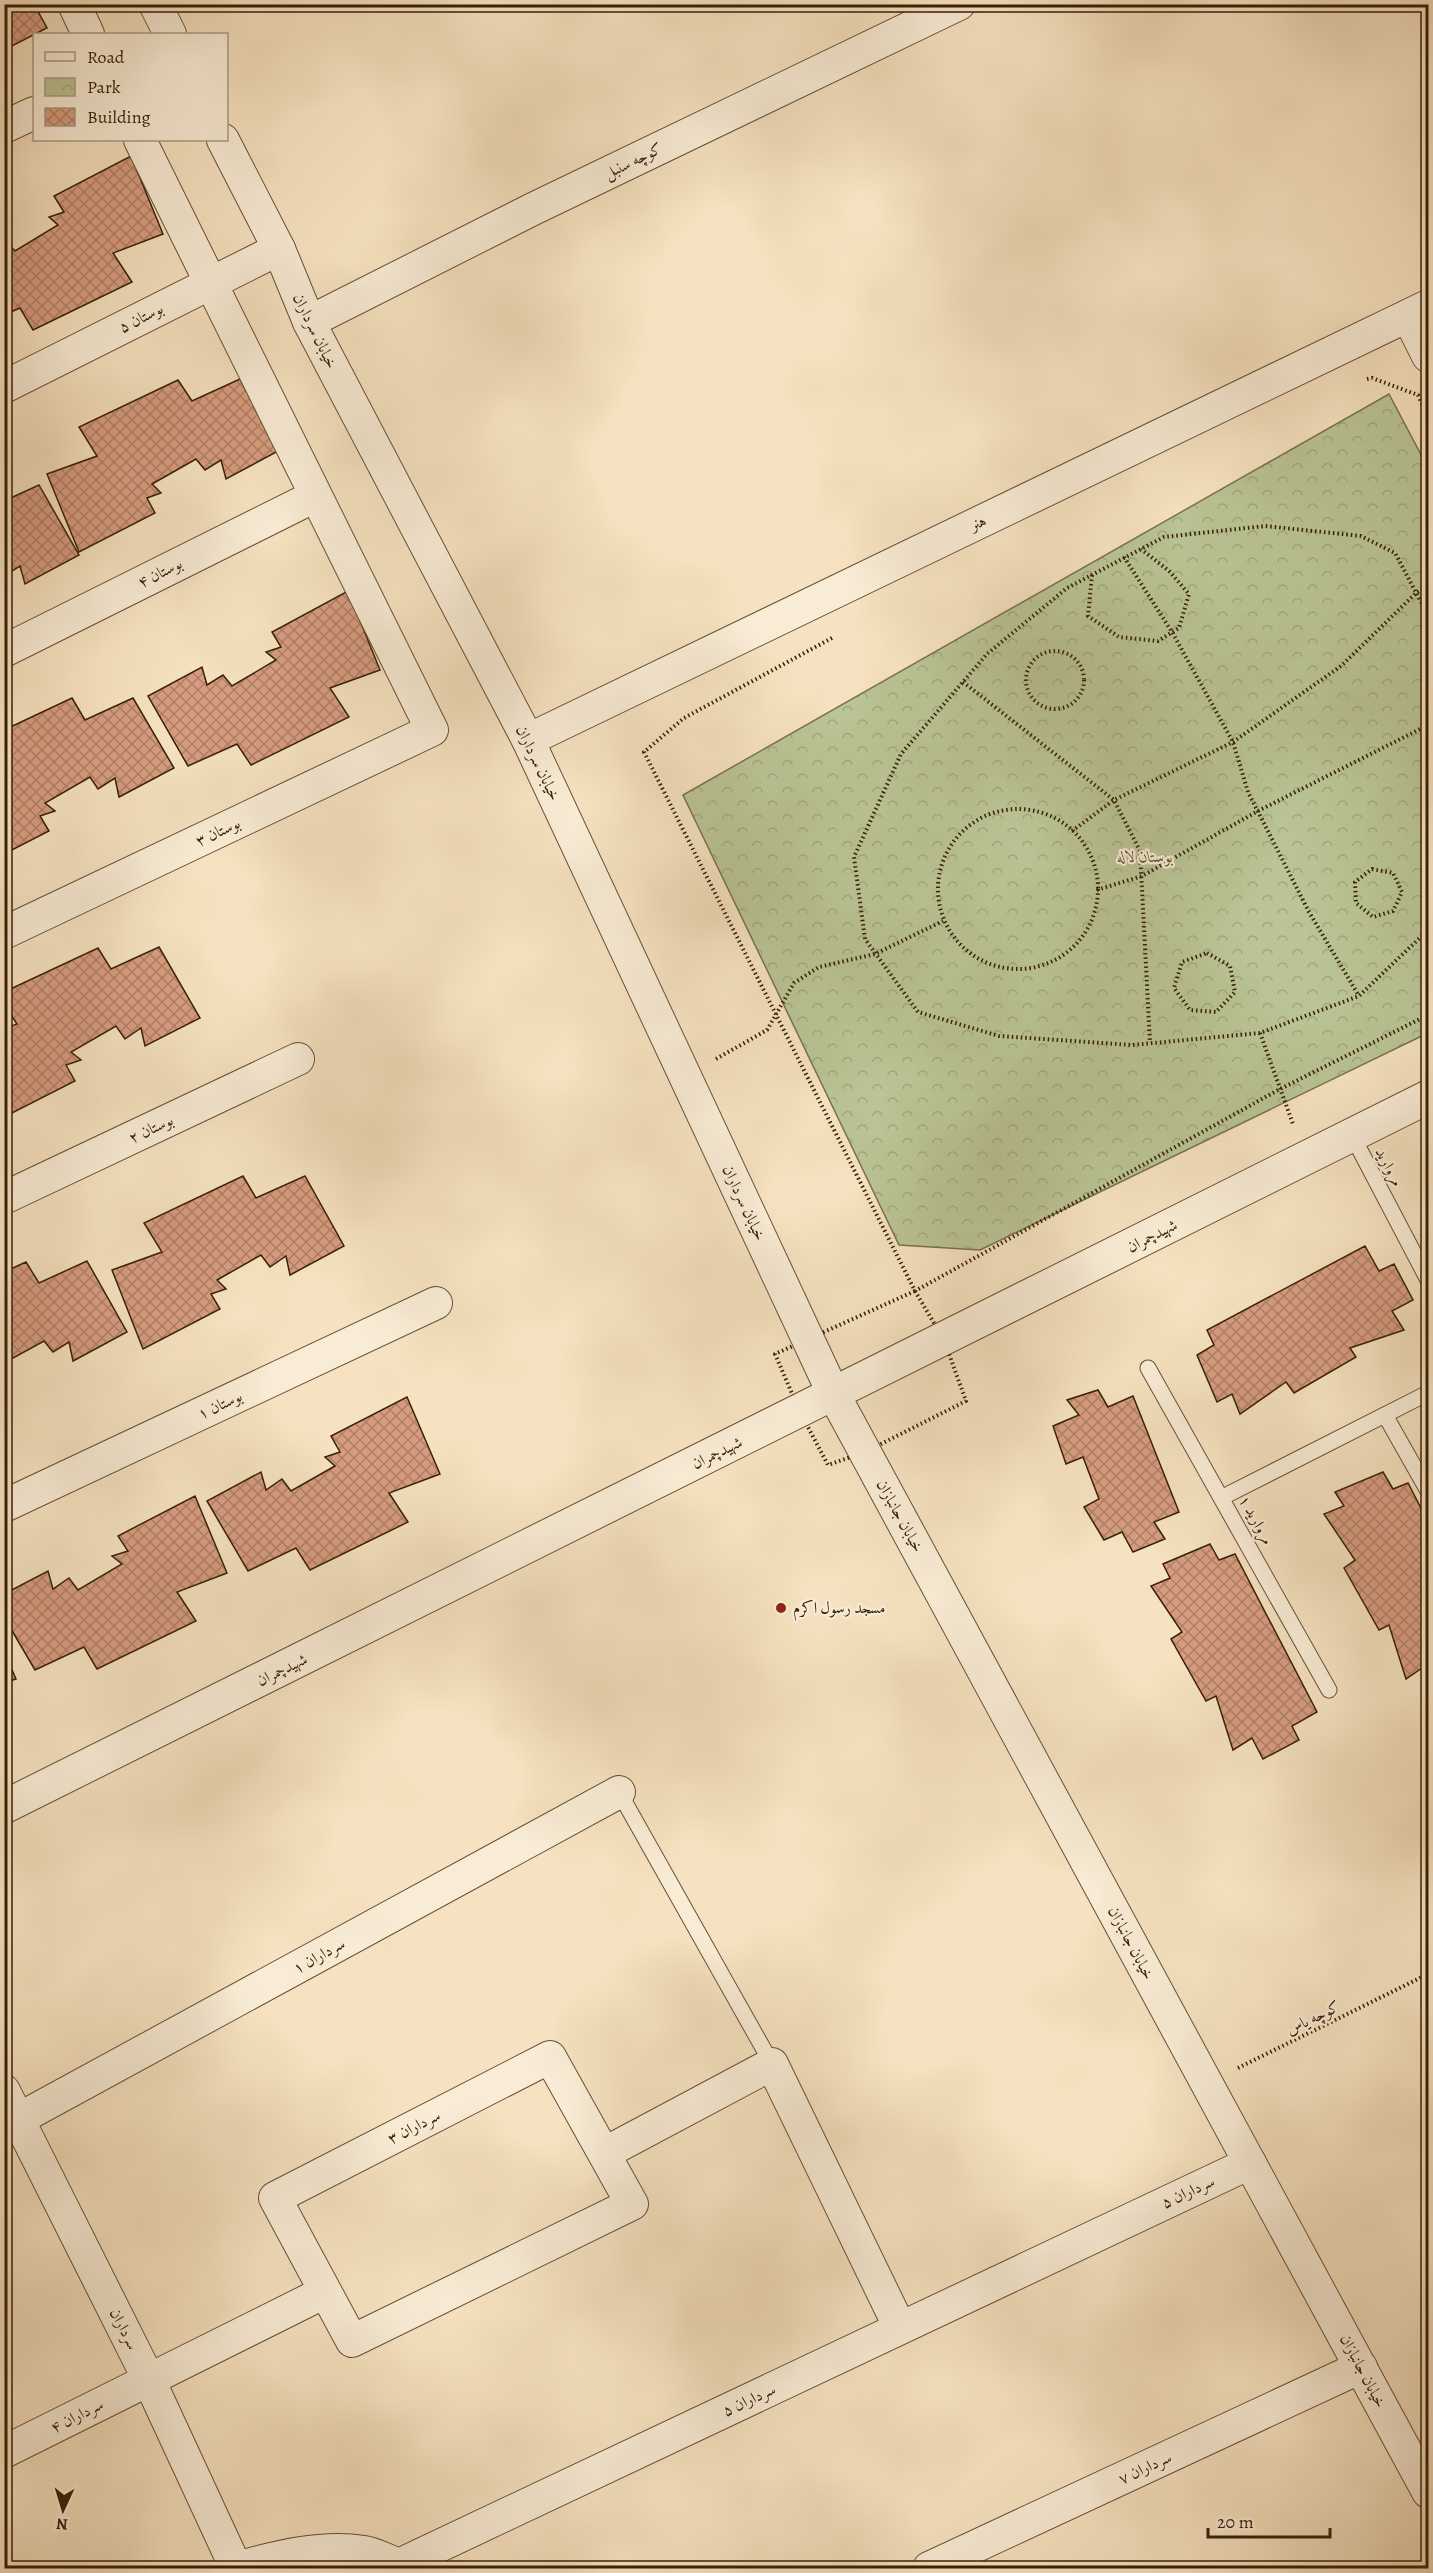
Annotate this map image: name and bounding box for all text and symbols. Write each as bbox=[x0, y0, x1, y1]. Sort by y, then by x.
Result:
legend bbox=[33, 33, 228, 141]
text: Road bbox=[87, 45, 125, 69]
text: Park bbox=[87, 75, 121, 99]
text: Building bbox=[87, 105, 151, 129]
street label: کوچه سنبل bbox=[600, 137, 666, 185]
street label: خیابان سرداران bbox=[287, 290, 343, 372]
street label: بوستان ۵ bbox=[115, 298, 167, 338]
street label: هنر bbox=[964, 510, 990, 537]
street label: بوستان ۴ bbox=[134, 553, 186, 593]
street label: خیابان سرداران bbox=[510, 722, 566, 804]
street label: بوستان ۳ bbox=[192, 812, 244, 852]
park label: بوستان لاله bbox=[1117, 846, 1173, 868]
street label: بوستان ۲ bbox=[125, 1109, 177, 1149]
street label: مروارید bbox=[1370, 1144, 1408, 1190]
street label: خیابان سرداران bbox=[717, 1162, 771, 1244]
street label: شهیدچمران bbox=[1123, 1214, 1181, 1258]
street label: بوستان ۱ bbox=[194, 1385, 246, 1425]
street label: شهیدچمران bbox=[688, 1431, 746, 1475]
street label: خیابان جانبازان bbox=[871, 1476, 929, 1556]
street label: مروارید ۱ bbox=[1233, 1491, 1279, 1549]
place label: مسجد رسول اکرم bbox=[793, 1597, 886, 1622]
marker: مسجد رسول اکرم bbox=[774, 1601, 788, 1615]
street label: شهیدچمران bbox=[253, 1648, 311, 1692]
street label: خیابان جانبازان bbox=[1102, 1902, 1160, 1984]
street label: سرداران ۱ bbox=[289, 1933, 349, 1979]
street label: کوچه یاس bbox=[1282, 1995, 1344, 2041]
street label: سرداران ۳ bbox=[384, 2104, 444, 2150]
street label: سرداران ۵ bbox=[1158, 2170, 1218, 2214]
street label: سرداران bbox=[104, 2304, 144, 2354]
street label: خیابان جانبازان bbox=[1334, 2330, 1392, 2412]
street label: سرداران ۵ bbox=[719, 2378, 779, 2422]
street label: سرداران ۴ bbox=[47, 2393, 107, 2439]
street label: سرداران ۷ bbox=[1115, 2446, 1175, 2490]
north arrow bbox=[33, 2480, 93, 2540]
scale bar bbox=[1208, 2501, 1330, 2539]
text: 20 m bbox=[1217, 2510, 1254, 2534]
text: N bbox=[55, 2513, 69, 2535]

